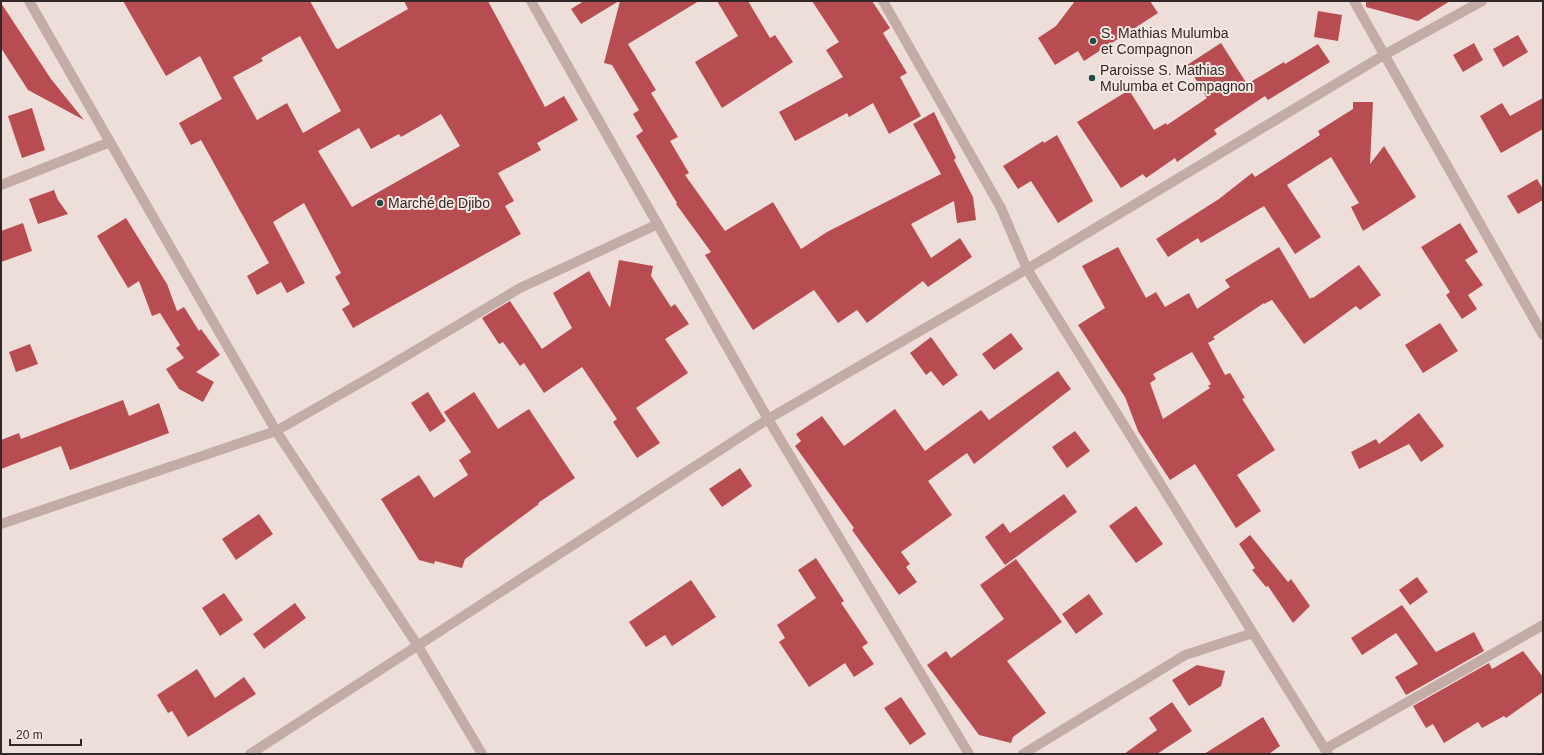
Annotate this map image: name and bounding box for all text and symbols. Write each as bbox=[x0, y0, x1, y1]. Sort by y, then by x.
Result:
place label: S. Mathias Mulumba et Compagnon bbox=[1101, 25, 1229, 57]
marker: S. Mathias Mulumba et Compagnon bbox=[1088, 36, 1098, 46]
place label: Paroisse S. Mathias Mulumba et Compagnon bbox=[1100, 62, 1253, 94]
marker: Paroisse S. Mathias Mulumba et Compagnon bbox=[1087, 73, 1097, 83]
place label: Marché de Djibo bbox=[388, 195, 490, 211]
marker: Marché de Djibo bbox=[375, 198, 385, 208]
scale bar bbox=[10, 721, 81, 747]
text: 20 m bbox=[16, 728, 43, 742]

